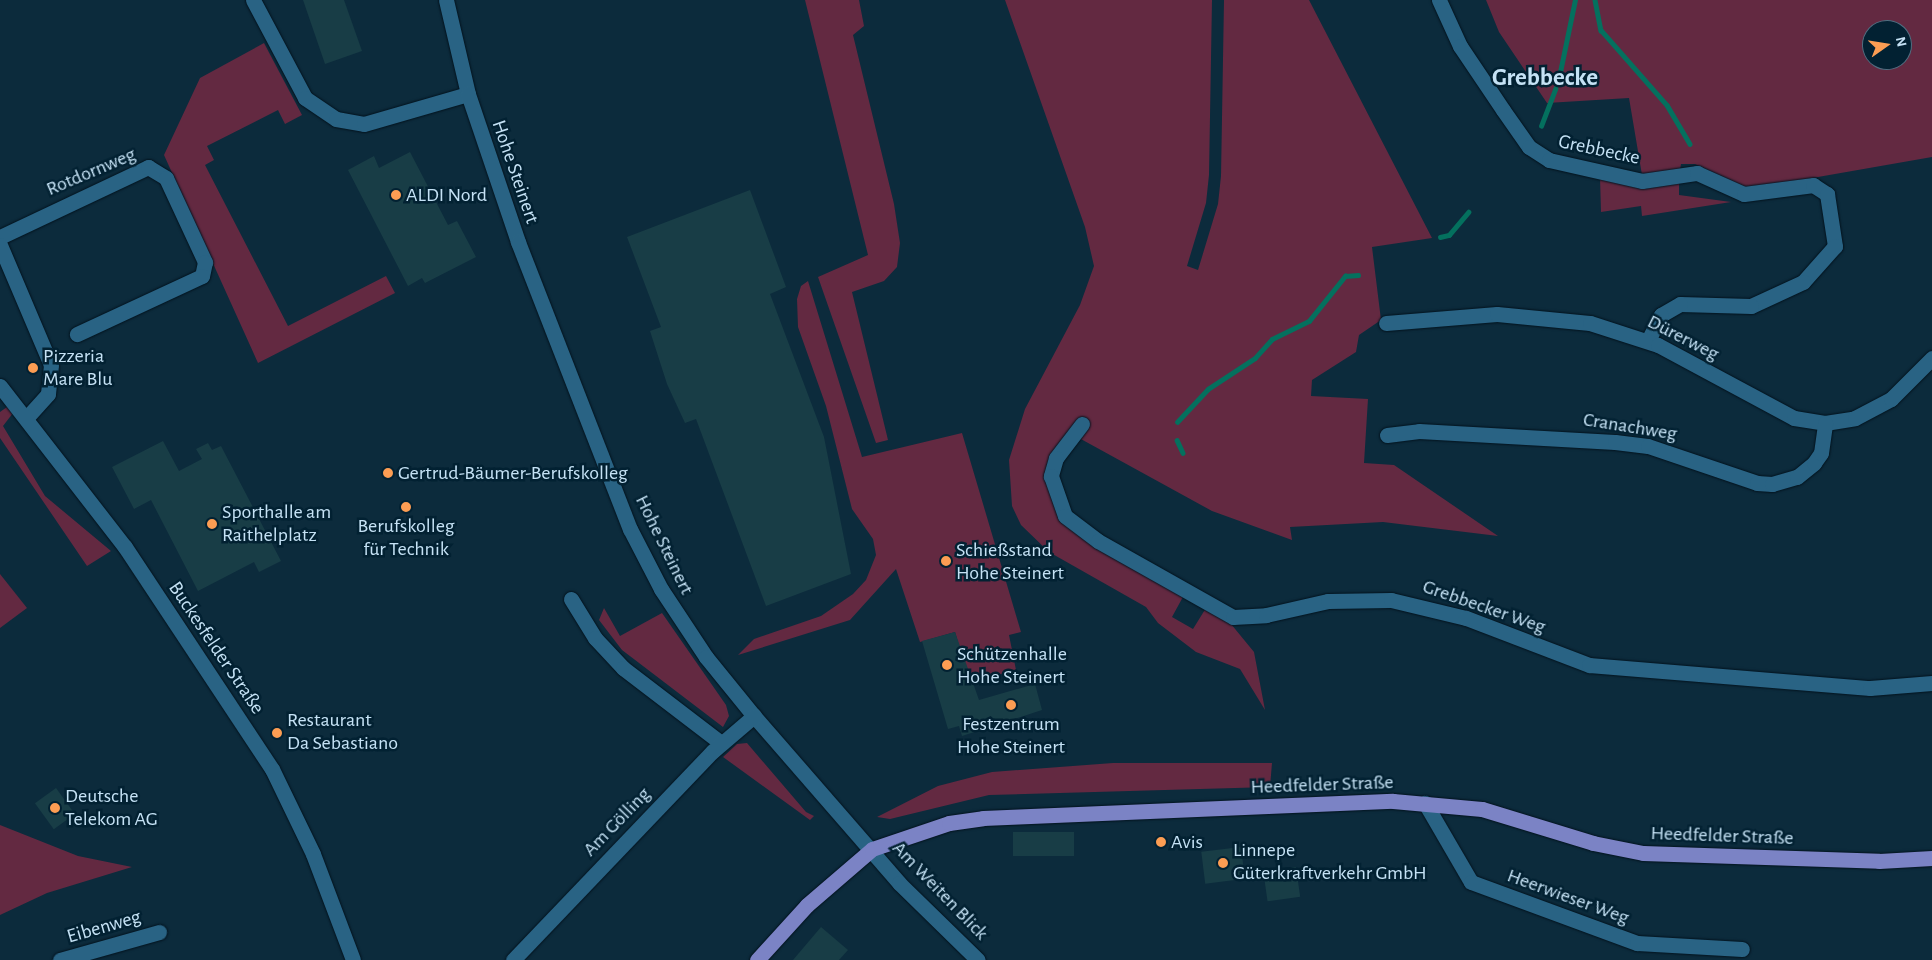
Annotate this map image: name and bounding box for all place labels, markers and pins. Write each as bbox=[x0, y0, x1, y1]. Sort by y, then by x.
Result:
place label: ALDI Nord bbox=[406, 183, 487, 207]
marker: ALDI Nord bbox=[390, 189, 402, 201]
place label: Pizzeria Mare Blu bbox=[43, 344, 112, 391]
marker: Pizzeria Mare Blu bbox=[27, 362, 39, 374]
place label: Gertrud-Bäumer-Berufskolleg bbox=[398, 461, 628, 485]
marker: Gertrud-Bäumer-Berufskolleg bbox=[382, 467, 394, 479]
place label: Sporthalle am Raithelplatz bbox=[222, 500, 331, 547]
marker: Berufskolleg für Technik bbox=[400, 501, 412, 513]
place label: Berufskolleg für Technik bbox=[358, 515, 454, 562]
marker: Sporthalle am Raithelplatz bbox=[206, 518, 218, 530]
place label: Schießstand Hohe Steinert bbox=[956, 538, 1064, 585]
marker: Schießstand Hohe Steinert bbox=[940, 555, 952, 567]
place label: Schützenhalle Hohe Steinert bbox=[957, 642, 1067, 689]
marker: Schützenhalle Hohe Steinert bbox=[941, 659, 953, 671]
marker: Festzentrum Hohe Steinert bbox=[1005, 699, 1017, 711]
place label: Restaurant Da Sebastiano bbox=[287, 709, 398, 756]
place label: Festzentrum Hohe Steinert bbox=[957, 713, 1065, 760]
marker: Restaurant Da Sebastiano bbox=[271, 727, 283, 739]
place label: Deutsche Telekom AG bbox=[65, 784, 158, 831]
marker: Deutsche Telekom AG bbox=[49, 802, 61, 814]
place label: Avis bbox=[1171, 830, 1203, 854]
marker: Avis bbox=[1155, 836, 1167, 848]
place label: Linnepe Güterkraftverkehr GmbH bbox=[1233, 839, 1427, 886]
marker: Linnepe Güterkraftverkehr GmbH bbox=[1217, 857, 1229, 869]

